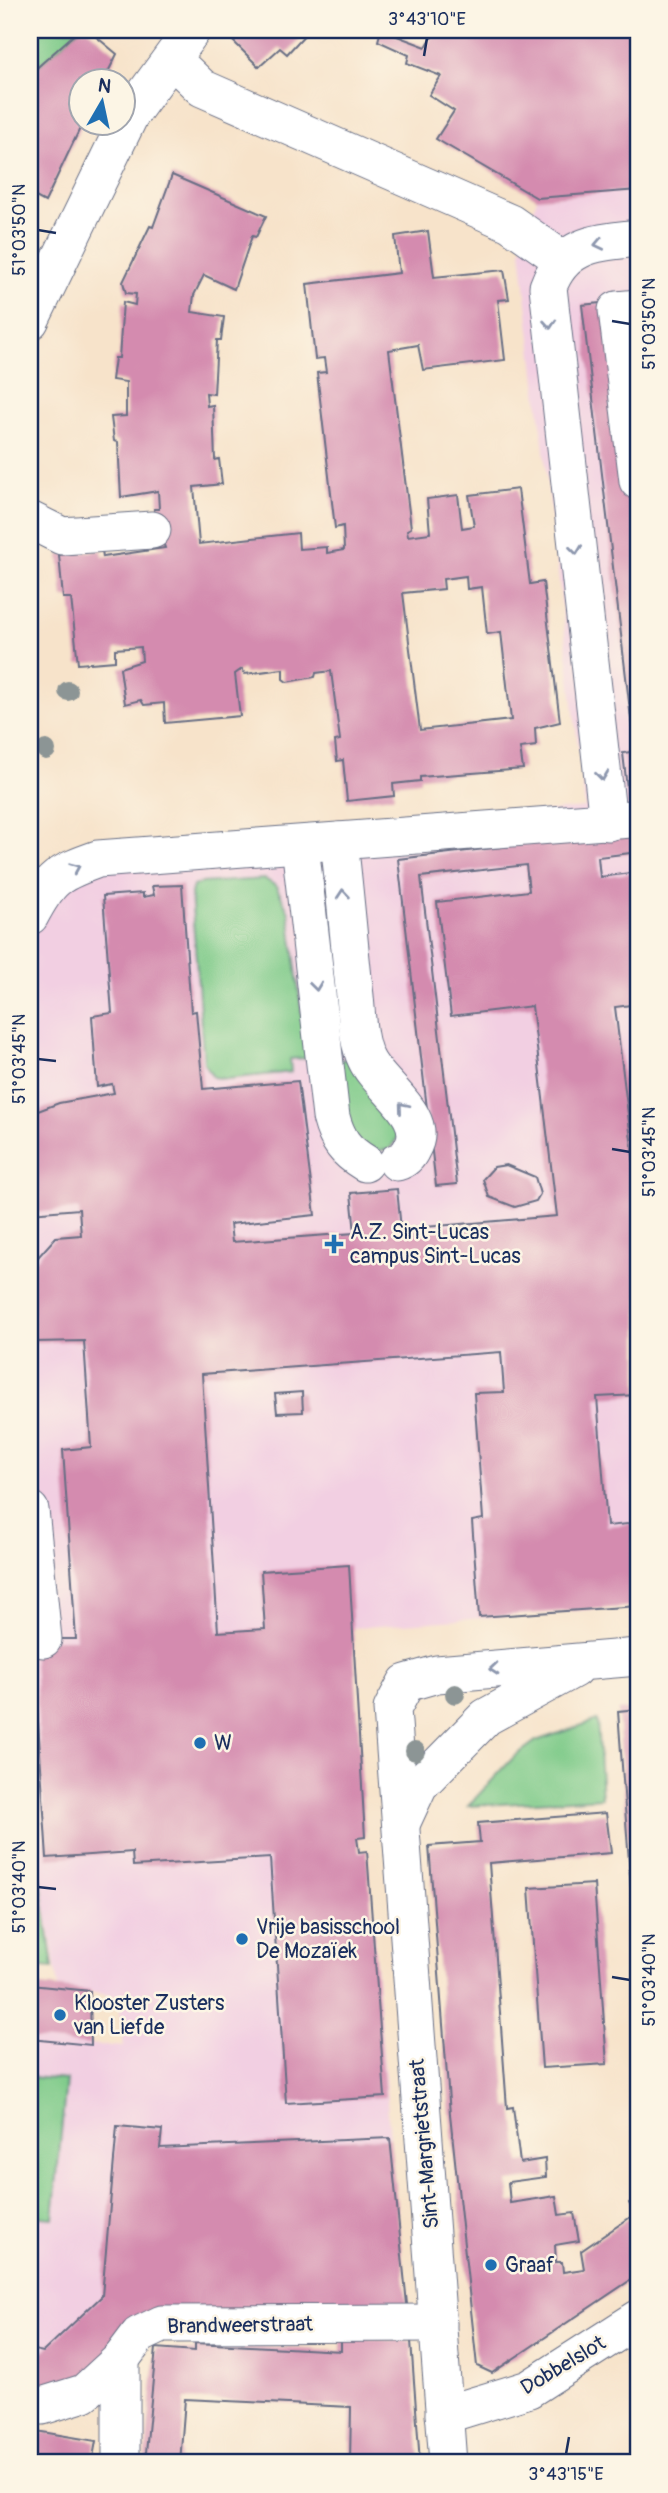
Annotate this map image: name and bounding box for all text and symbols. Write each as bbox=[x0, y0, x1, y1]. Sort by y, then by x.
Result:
text: 3°43'10"E bbox=[388, 8, 466, 31]
north arrow bbox=[66, 66, 136, 136]
text: N bbox=[96, 73, 113, 99]
text: 51°03'50"N bbox=[8, 184, 31, 276]
one-way arrow bbox=[593, 236, 605, 251]
text: 51°03'50"N bbox=[638, 278, 661, 370]
one-way arrow bbox=[542, 319, 557, 330]
one-way arrow bbox=[568, 545, 583, 556]
one-way arrow bbox=[595, 770, 610, 782]
one-way arrow bbox=[68, 862, 80, 876]
one-way arrow bbox=[336, 888, 351, 899]
one-way arrow bbox=[309, 980, 324, 991]
text: 51°03'45"N bbox=[8, 1014, 31, 1104]
one-way arrow bbox=[398, 1102, 411, 1114]
text: 51°03'45"N bbox=[638, 1107, 661, 1197]
place label: A.Z. Sint-Lucas campus Sint-Lucas bbox=[350, 1219, 521, 1270]
marker: A.Z. Sint-Lucas campus Sint-Lucas bbox=[324, 1234, 344, 1254]
one-way arrow bbox=[488, 1661, 499, 1676]
place label: W bbox=[214, 1730, 232, 1757]
marker: W bbox=[192, 1735, 208, 1751]
text: 51°03'40"N bbox=[8, 1841, 31, 1933]
place label: Vrije basisschool De Mozaïek bbox=[256, 1914, 400, 1965]
marker: Vrije basisschool De Mozaïek bbox=[234, 1931, 250, 1947]
text: 51°03'40"N bbox=[638, 1934, 661, 2026]
place label: Klooster Zusters van Liefde bbox=[73, 1990, 225, 2041]
marker: Klooster Zusters van Liefde bbox=[52, 2007, 68, 2023]
street label: Sint-Margrietstraat bbox=[404, 2057, 445, 2230]
place label: Graaf bbox=[505, 2252, 555, 2279]
marker: Graaf bbox=[483, 2257, 499, 2273]
street label: Brandweerstraat bbox=[167, 2311, 314, 2340]
street label: Dobbelslot bbox=[516, 2329, 611, 2401]
text: 3°43'15"E bbox=[528, 2463, 604, 2486]

